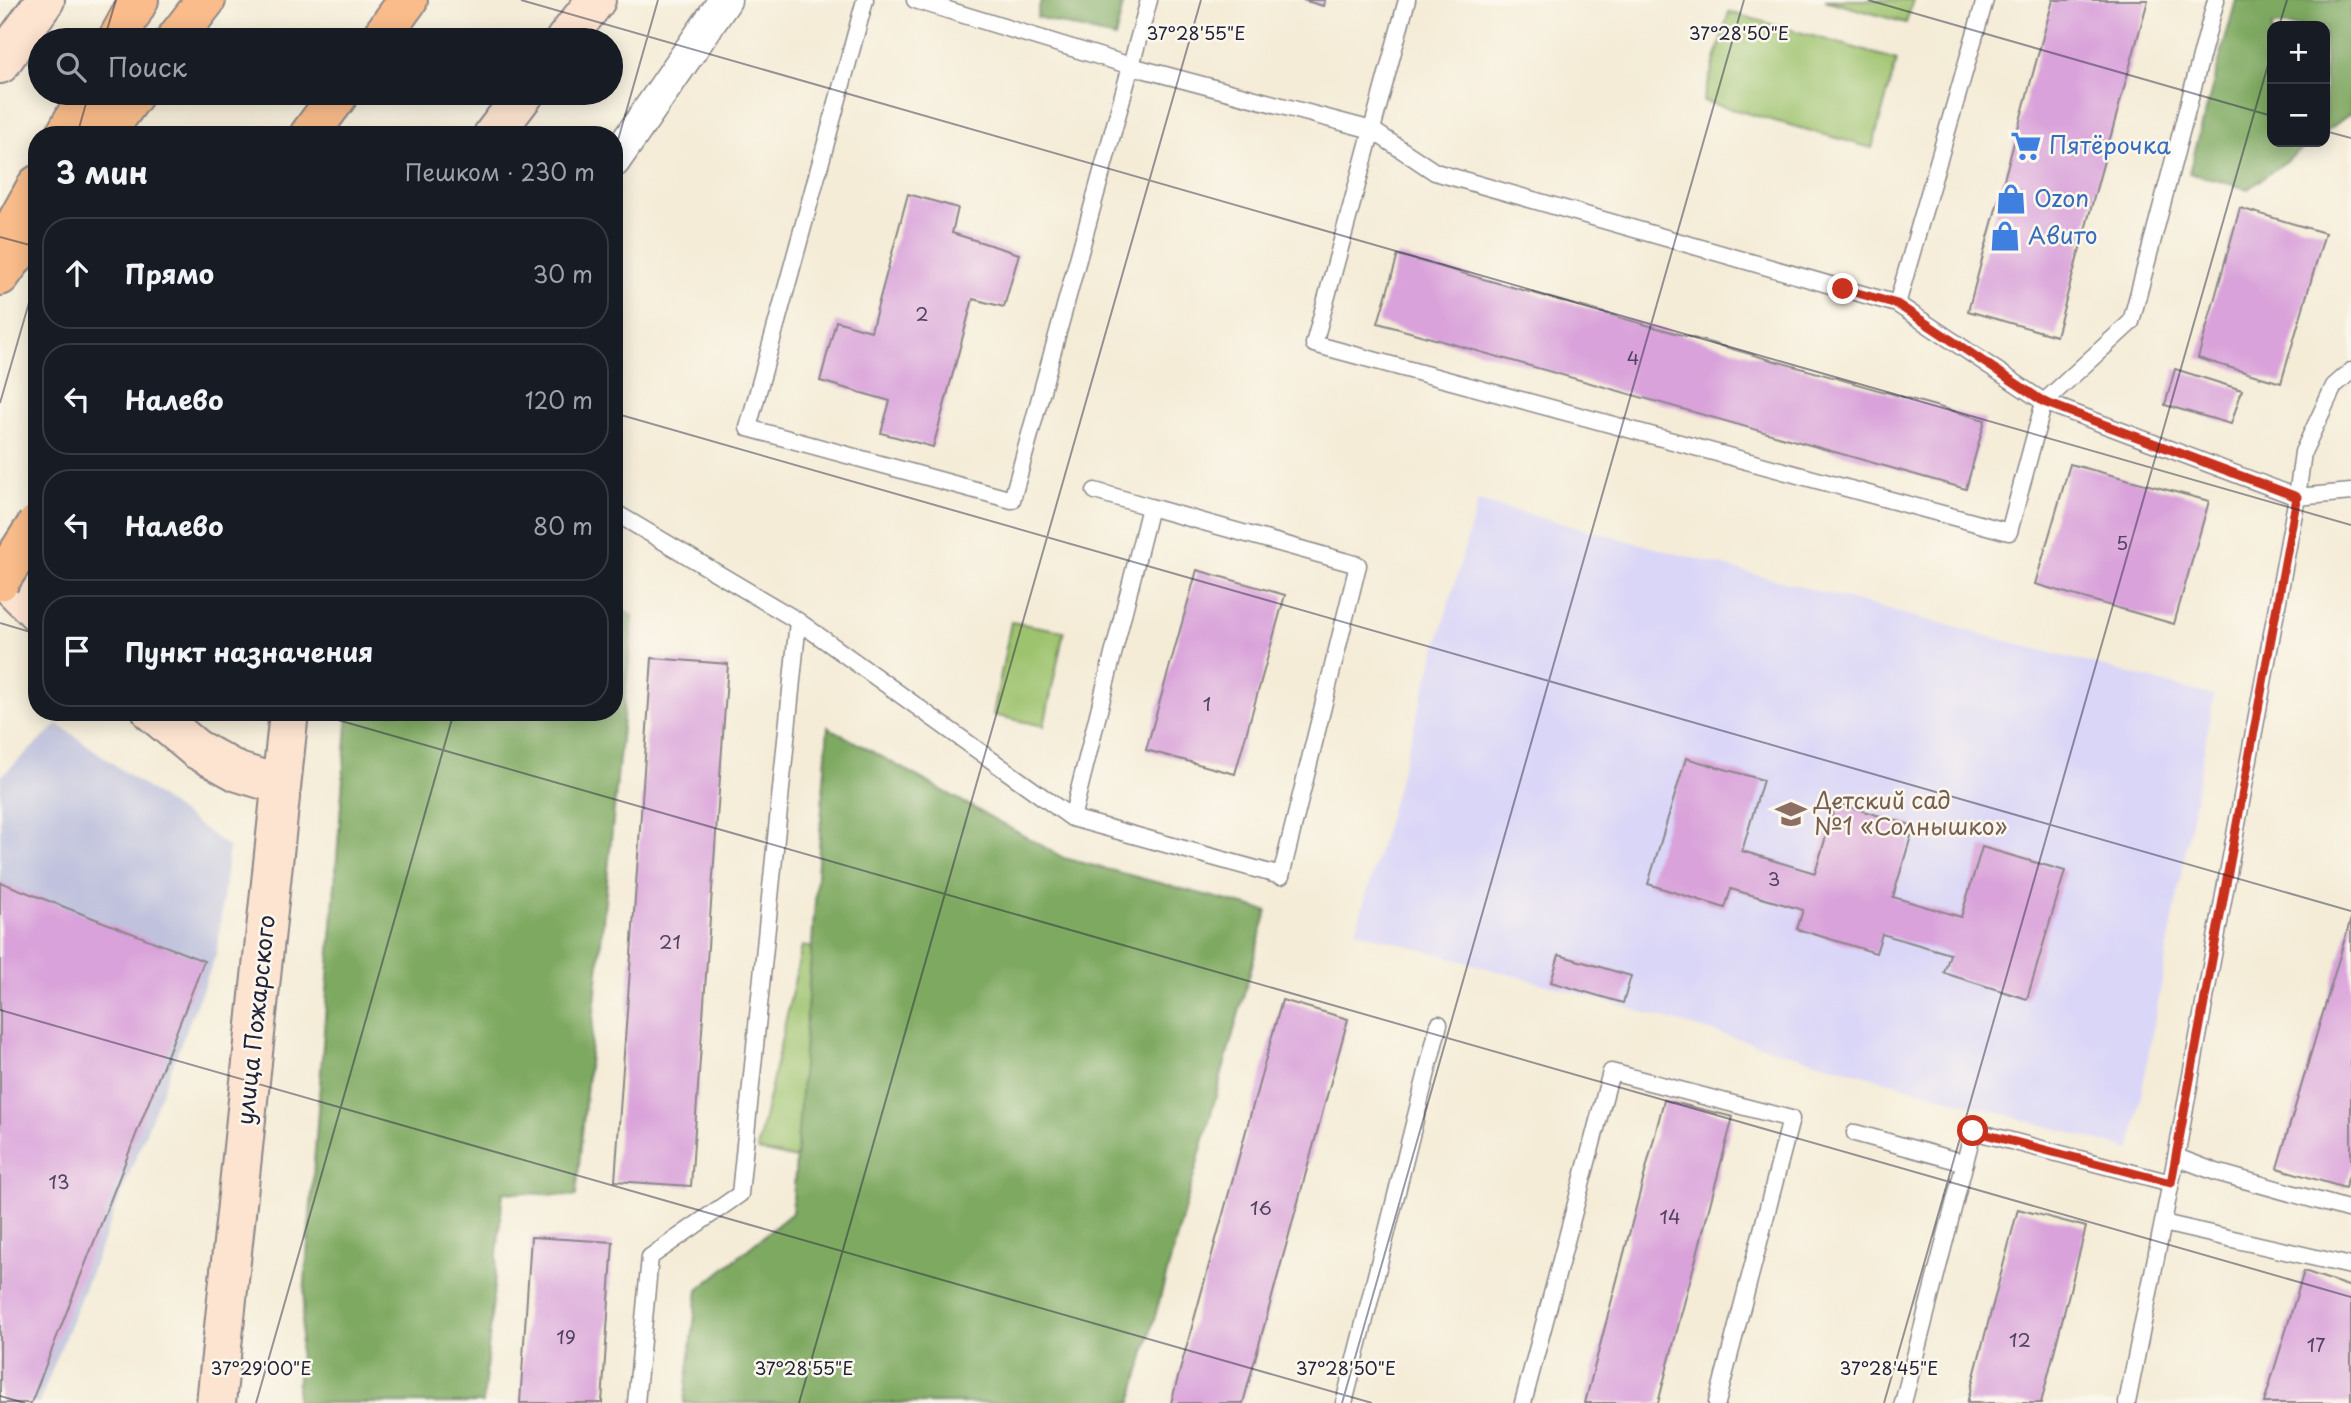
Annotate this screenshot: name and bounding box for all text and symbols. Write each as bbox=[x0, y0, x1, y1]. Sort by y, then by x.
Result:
text: 37°28'55"E bbox=[1146, 19, 1246, 46]
text: 37°28'50"E bbox=[1689, 19, 1789, 46]
map controls bbox=[2267, 21, 2330, 147]
button: + bbox=[2267, 21, 2330, 84]
search box bbox=[28, 28, 623, 105]
text: Поиск bbox=[108, 47, 187, 86]
icon: search bbox=[52, 48, 90, 86]
button: − bbox=[2267, 84, 2330, 147]
place label: Пятёрочка bbox=[2049, 127, 2171, 162]
supermarket icon: Пятёрочка bbox=[2009, 129, 2043, 163]
text: 3 мин bbox=[56, 149, 148, 194]
text: Пешком · 230 m bbox=[405, 154, 595, 189]
place label: Ozon bbox=[2034, 180, 2089, 215]
shop icon: Ozon bbox=[1994, 182, 2028, 216]
place label: Авито bbox=[2028, 217, 2097, 252]
shop icon: Авито bbox=[1988, 219, 2022, 253]
icon: ahead bbox=[58, 254, 96, 292]
text: Прямо bbox=[125, 254, 214, 293]
text: 30 m bbox=[532, 256, 593, 291]
route end bbox=[1827, 273, 1858, 304]
house number: 2 bbox=[915, 299, 929, 327]
house number: 4 bbox=[1627, 343, 1639, 371]
icon: left bbox=[58, 380, 96, 418]
text: Налево bbox=[125, 380, 223, 419]
text: 120 m bbox=[525, 382, 593, 417]
icon: left bbox=[58, 506, 96, 544]
text: Налево bbox=[125, 506, 223, 545]
text: 80 m bbox=[533, 508, 593, 543]
house number: 5 bbox=[2116, 528, 2128, 556]
icon: arrive bbox=[58, 632, 96, 670]
text: Пункт назначения bbox=[125, 632, 373, 671]
house number: 1 bbox=[1203, 689, 1211, 717]
place label: Детский сад №1 «Солнышко» bbox=[1813, 782, 2007, 843]
school or university icon: Детский сад №1 «Солнышко» bbox=[1774, 797, 1808, 831]
house number: 3 bbox=[1768, 864, 1780, 892]
street label: улица Пожарского bbox=[226, 913, 283, 1127]
house number: 21 bbox=[659, 927, 681, 955]
route start bbox=[1957, 1115, 1988, 1146]
house number: 13 bbox=[48, 1167, 70, 1195]
house number: 16 bbox=[1250, 1193, 1272, 1221]
house number: 14 bbox=[1659, 1202, 1681, 1230]
house number: 19 bbox=[556, 1322, 576, 1350]
house number: 12 bbox=[2009, 1325, 2031, 1353]
house number: 17 bbox=[2307, 1330, 2325, 1358]
text: 37°29'00"E bbox=[210, 1354, 312, 1381]
text: 37°28'55"E bbox=[754, 1354, 854, 1381]
text: 37°28'50"E bbox=[1296, 1354, 1396, 1381]
text: 37°28'45"E bbox=[1840, 1354, 1938, 1381]

